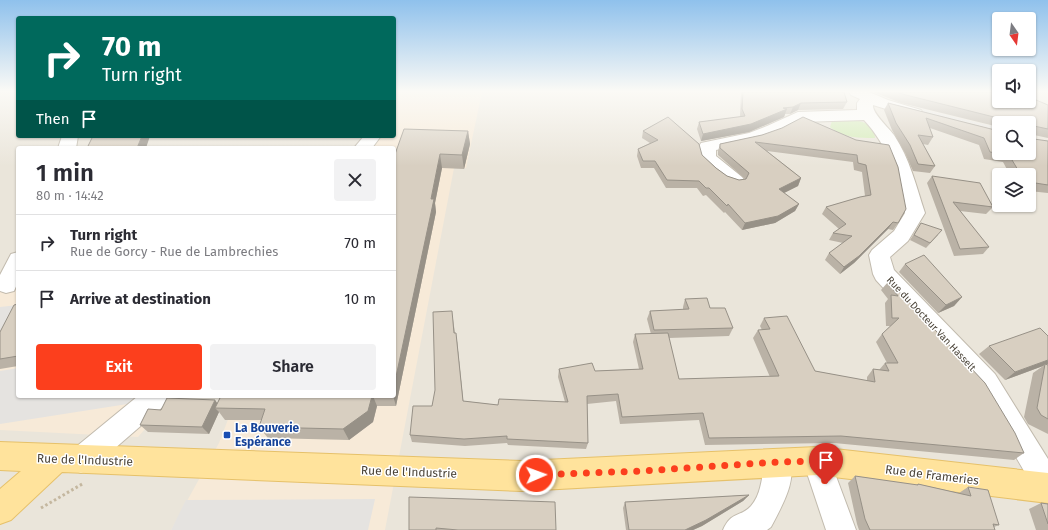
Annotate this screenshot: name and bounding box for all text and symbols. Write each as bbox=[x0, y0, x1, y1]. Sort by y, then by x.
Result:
north arrow bbox=[992, 12, 1036, 56]
map controls bbox=[992, 12, 1036, 212]
text: 70 m bbox=[102, 30, 161, 63]
icon: right bbox=[36, 32, 88, 84]
text: Turn right bbox=[102, 64, 182, 86]
button: sound bbox=[992, 64, 1036, 108]
icon: arrive bbox=[78, 108, 100, 130]
text: Then bbox=[36, 110, 70, 128]
button: search bbox=[992, 116, 1036, 160]
text: 1 min bbox=[36, 159, 94, 187]
button: close bbox=[334, 159, 376, 201]
button: layers bbox=[992, 168, 1036, 212]
text: 80 m · 14:42 bbox=[36, 188, 104, 203]
text: Turn right bbox=[70, 226, 137, 244]
icon: right bbox=[36, 232, 58, 254]
text: 70 m bbox=[344, 234, 376, 252]
text: Rue de Gorcy - Rue de Lambrechies bbox=[70, 244, 278, 259]
street label: Rue du Docteur Van Hasselt bbox=[884, 274, 978, 374]
icon: arrive bbox=[36, 288, 58, 310]
text: Arrive at destination bbox=[70, 290, 211, 308]
text: 10 m bbox=[344, 290, 376, 308]
button: Exit bbox=[36, 344, 202, 390]
button: Share bbox=[210, 344, 376, 390]
place label: La Bouverie Espérance bbox=[235, 421, 300, 449]
marker: La Bouverie Espérance bbox=[222, 430, 232, 440]
pin bbox=[809, 443, 843, 484]
icon: arrive bbox=[815, 449, 837, 471]
street label: Rue de l'Industrie bbox=[37, 451, 133, 469]
position arrow bbox=[515, 454, 557, 496]
street label: Rue de Frameries bbox=[884, 462, 980, 488]
street label: Rue de l'Industrie bbox=[361, 463, 457, 481]

